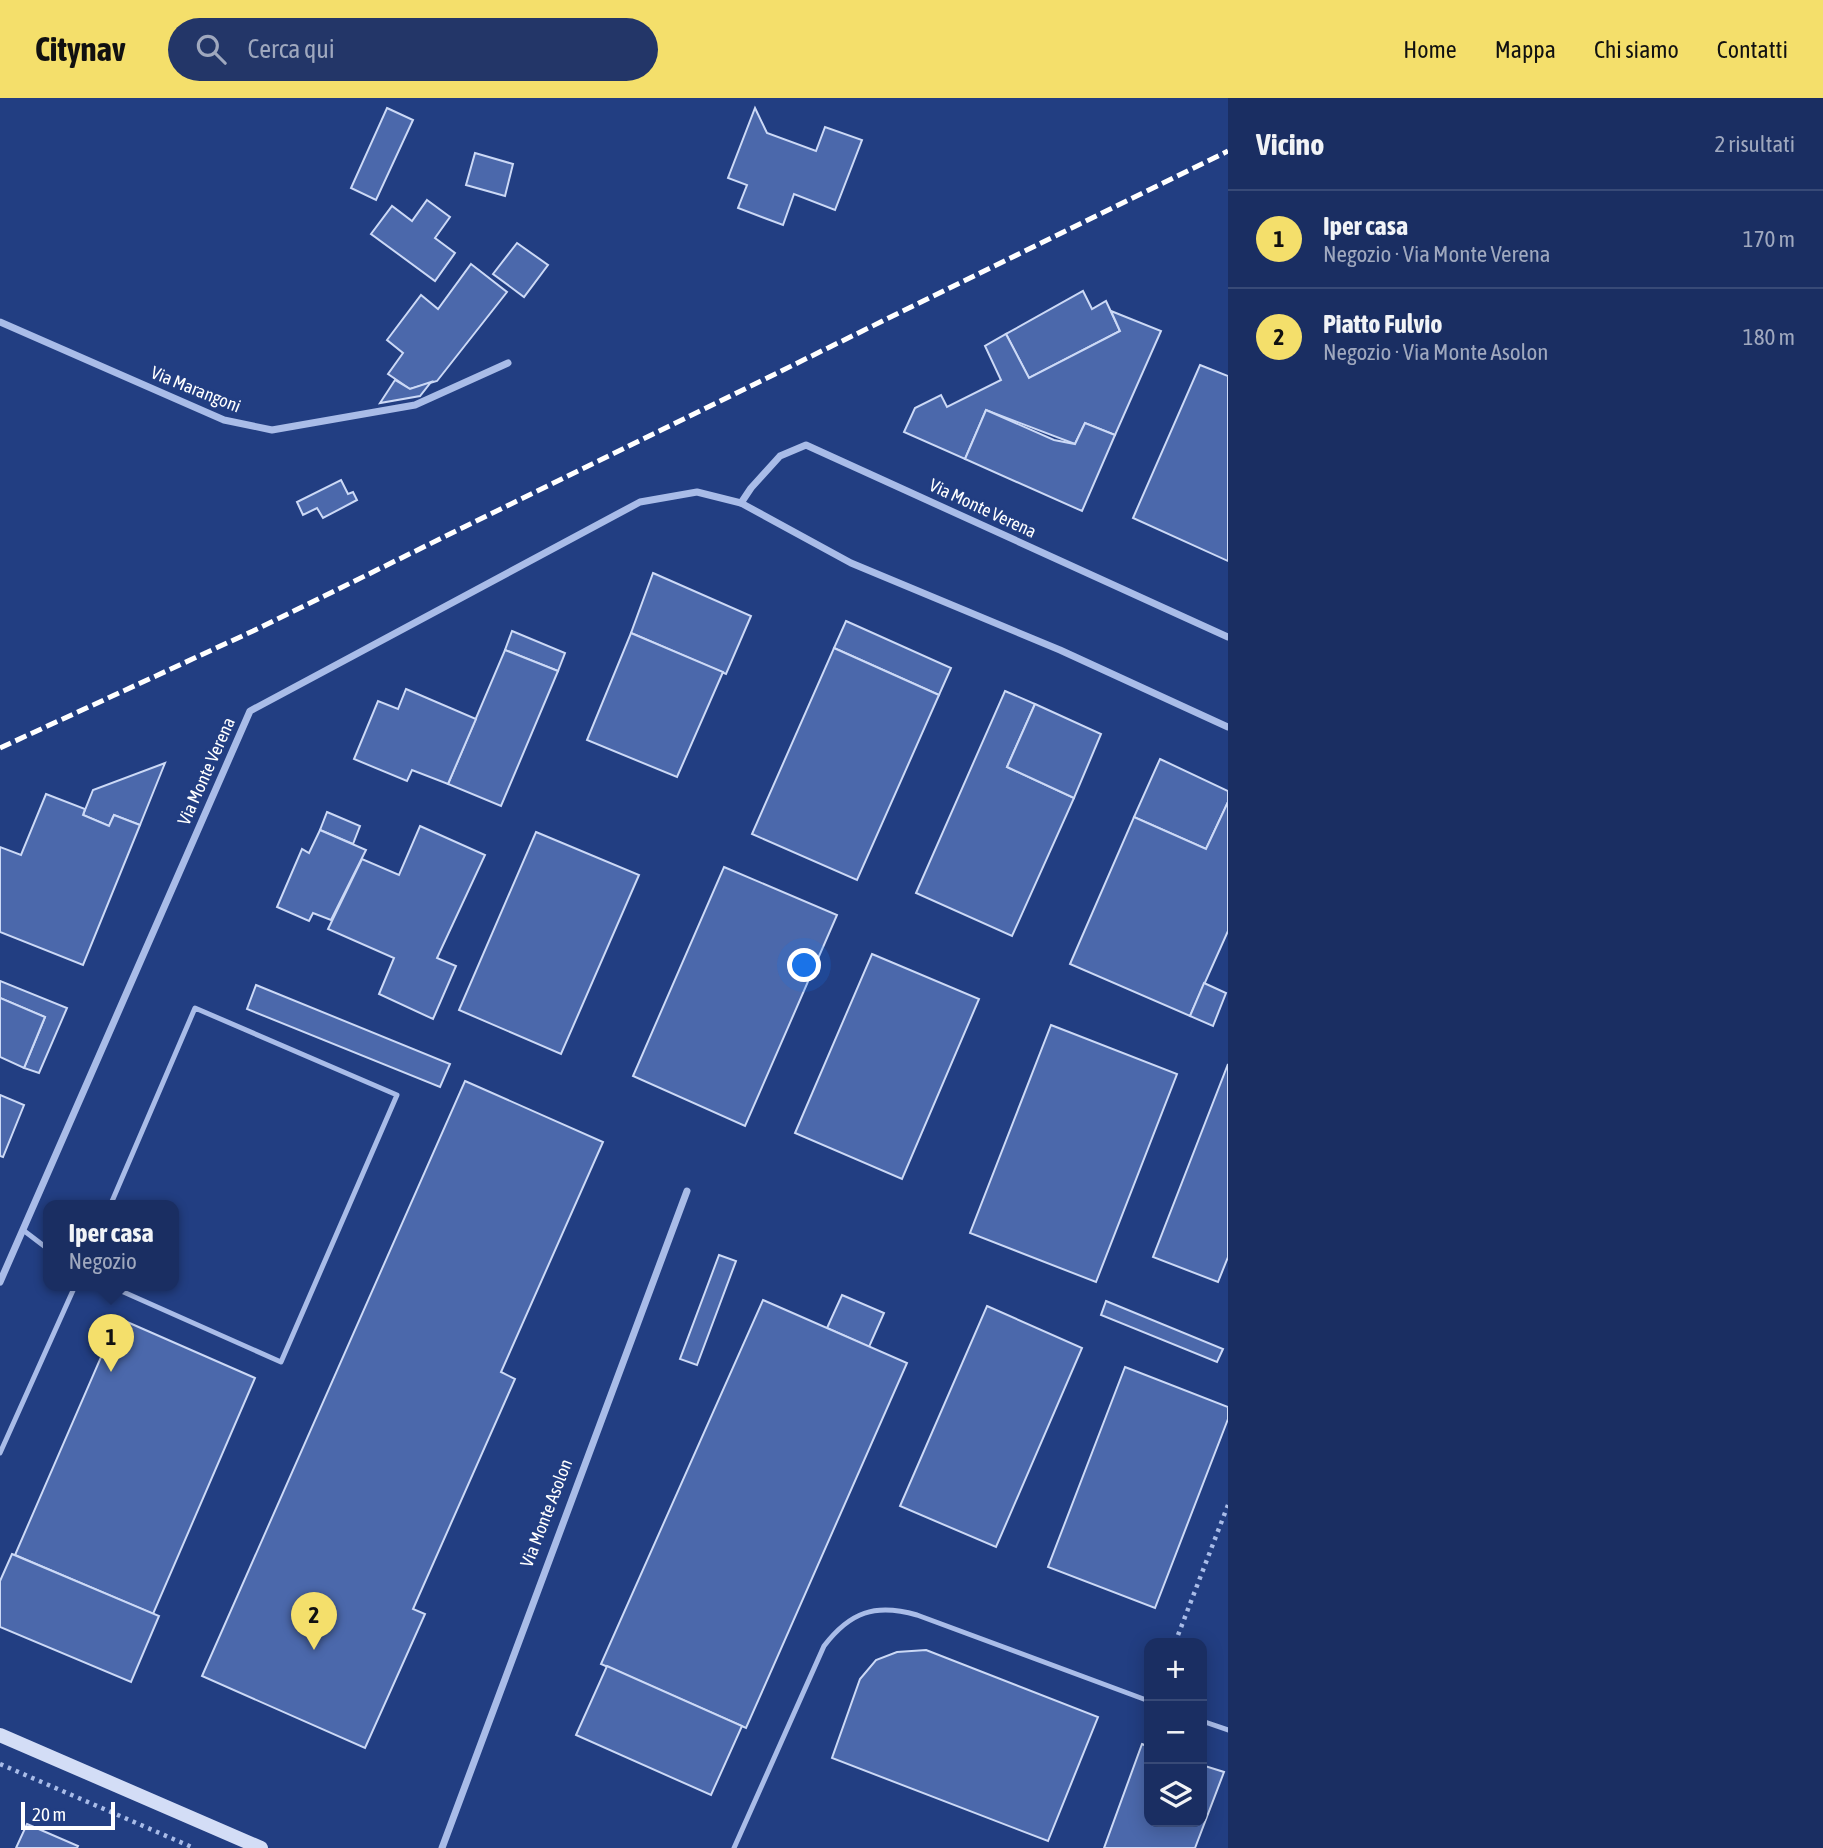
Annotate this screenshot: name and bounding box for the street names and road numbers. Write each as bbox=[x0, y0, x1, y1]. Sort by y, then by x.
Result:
street label: Via Marangoni bbox=[148, 361, 244, 417]
street label: Via Monte Verena bbox=[926, 474, 1040, 542]
street label: Via Monte Verena bbox=[173, 714, 239, 828]
street label: Via Monte Asolon bbox=[516, 1456, 576, 1570]

